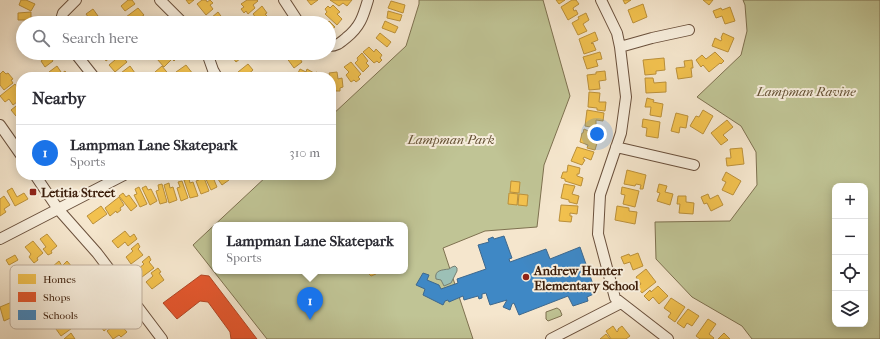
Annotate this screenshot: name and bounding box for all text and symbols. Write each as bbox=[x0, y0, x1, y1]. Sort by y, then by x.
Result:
search box bbox=[16, 16, 336, 60]
icon: search bbox=[30, 27, 52, 49]
text: Search here bbox=[62, 29, 138, 47]
park label: Lampman Ravine bbox=[756, 84, 856, 99]
text: Nearby bbox=[32, 88, 86, 108]
your location bbox=[587, 124, 607, 144]
park label: Lampman Park bbox=[406, 132, 495, 147]
text: Lampman Lane Skatepark bbox=[70, 136, 237, 154]
text: 1 bbox=[43, 145, 47, 160]
text: 310 m bbox=[289, 145, 320, 160]
text: Sports bbox=[70, 154, 105, 169]
map controls bbox=[832, 183, 868, 327]
button: + bbox=[832, 183, 868, 219]
place label: Letitia Street bbox=[41, 185, 116, 200]
marker: Letitia Street bbox=[28, 187, 38, 197]
button: − bbox=[832, 219, 868, 255]
popup bbox=[212, 222, 408, 274]
text: Lampman Lane Skatepark bbox=[226, 232, 394, 250]
text: Sports bbox=[226, 250, 262, 265]
button: locate bbox=[832, 255, 868, 291]
place label: Andrew Hunter Elementary School bbox=[533, 263, 639, 294]
legend bbox=[10, 265, 142, 329]
marker: Andrew Hunter Elementary School bbox=[521, 272, 531, 282]
text: Homes bbox=[43, 273, 76, 286]
pin: 1 bbox=[297, 287, 323, 320]
text: Shops bbox=[43, 291, 70, 304]
button: layers bbox=[832, 291, 868, 327]
text: Schools bbox=[43, 309, 78, 322]

